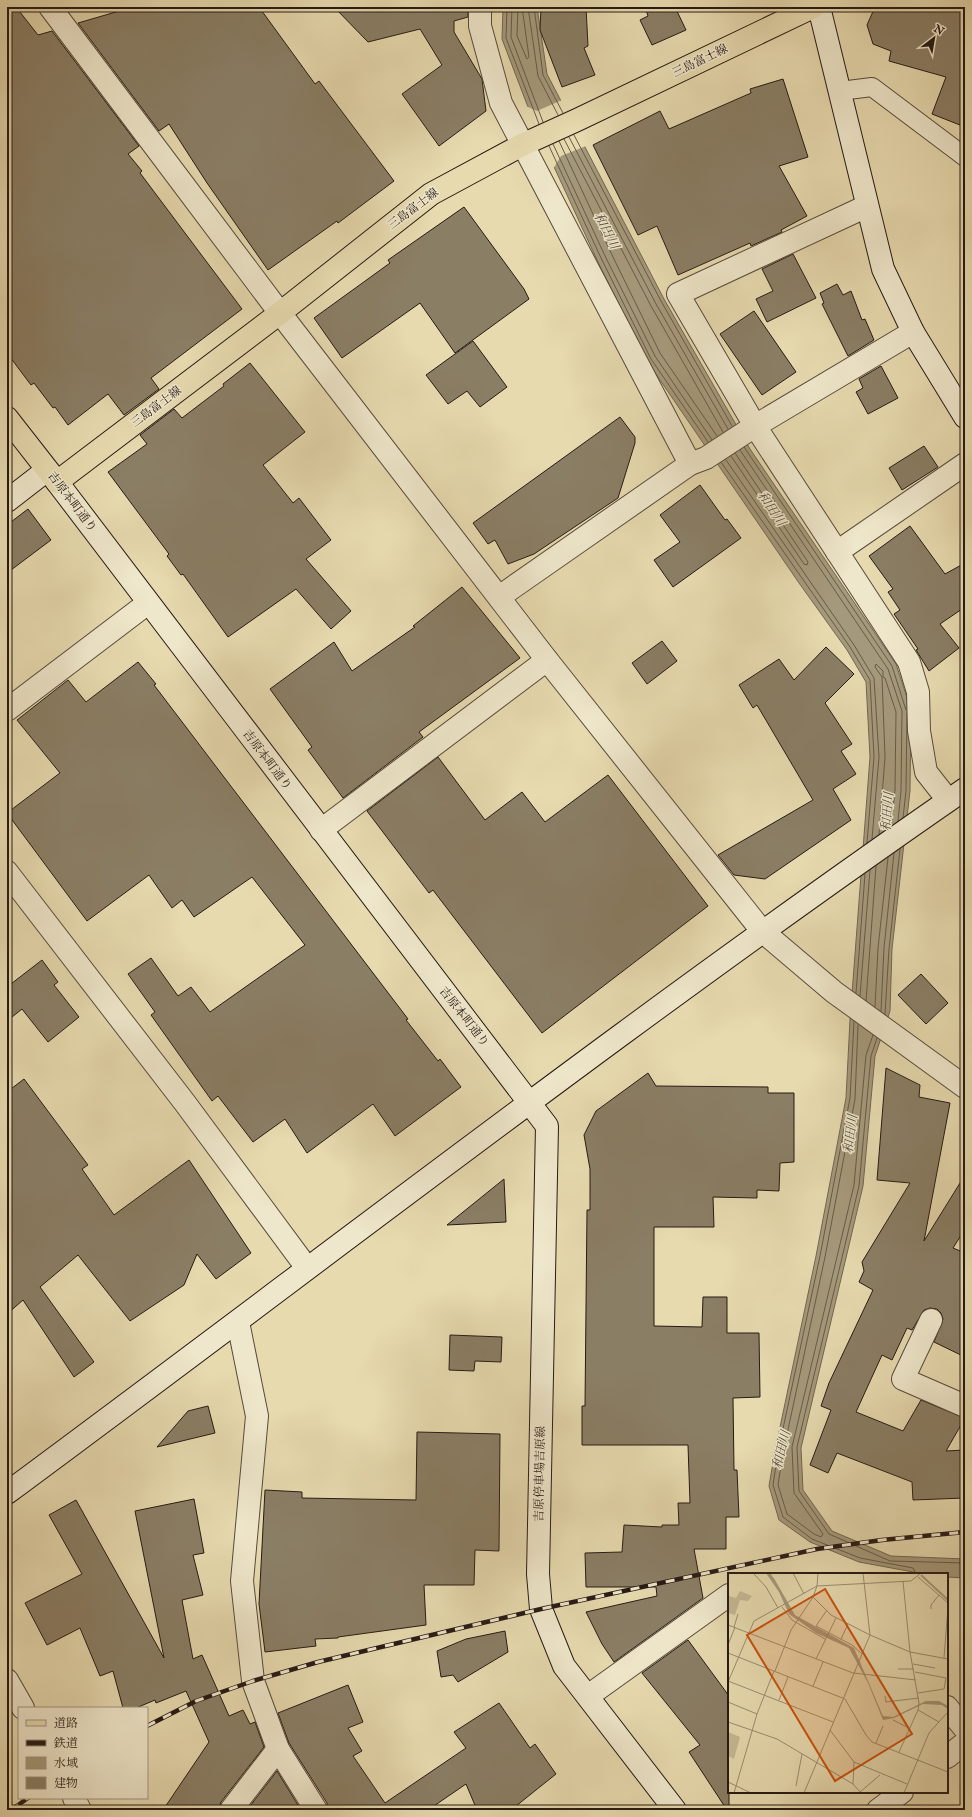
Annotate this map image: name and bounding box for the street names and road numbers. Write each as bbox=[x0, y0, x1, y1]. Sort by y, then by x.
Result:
street label: 三島富士線 bbox=[670, 41, 730, 81]
street label: 三島富士線 bbox=[385, 185, 441, 233]
street label: 三島富士線 bbox=[128, 383, 184, 431]
street label: 吉原本町通り bbox=[44, 469, 100, 535]
street label: 吉原本町通り bbox=[239, 727, 295, 793]
street label: 吉原本町通り bbox=[436, 984, 492, 1050]
street label: 吉原停車場吉原線 bbox=[532, 1426, 548, 1522]

